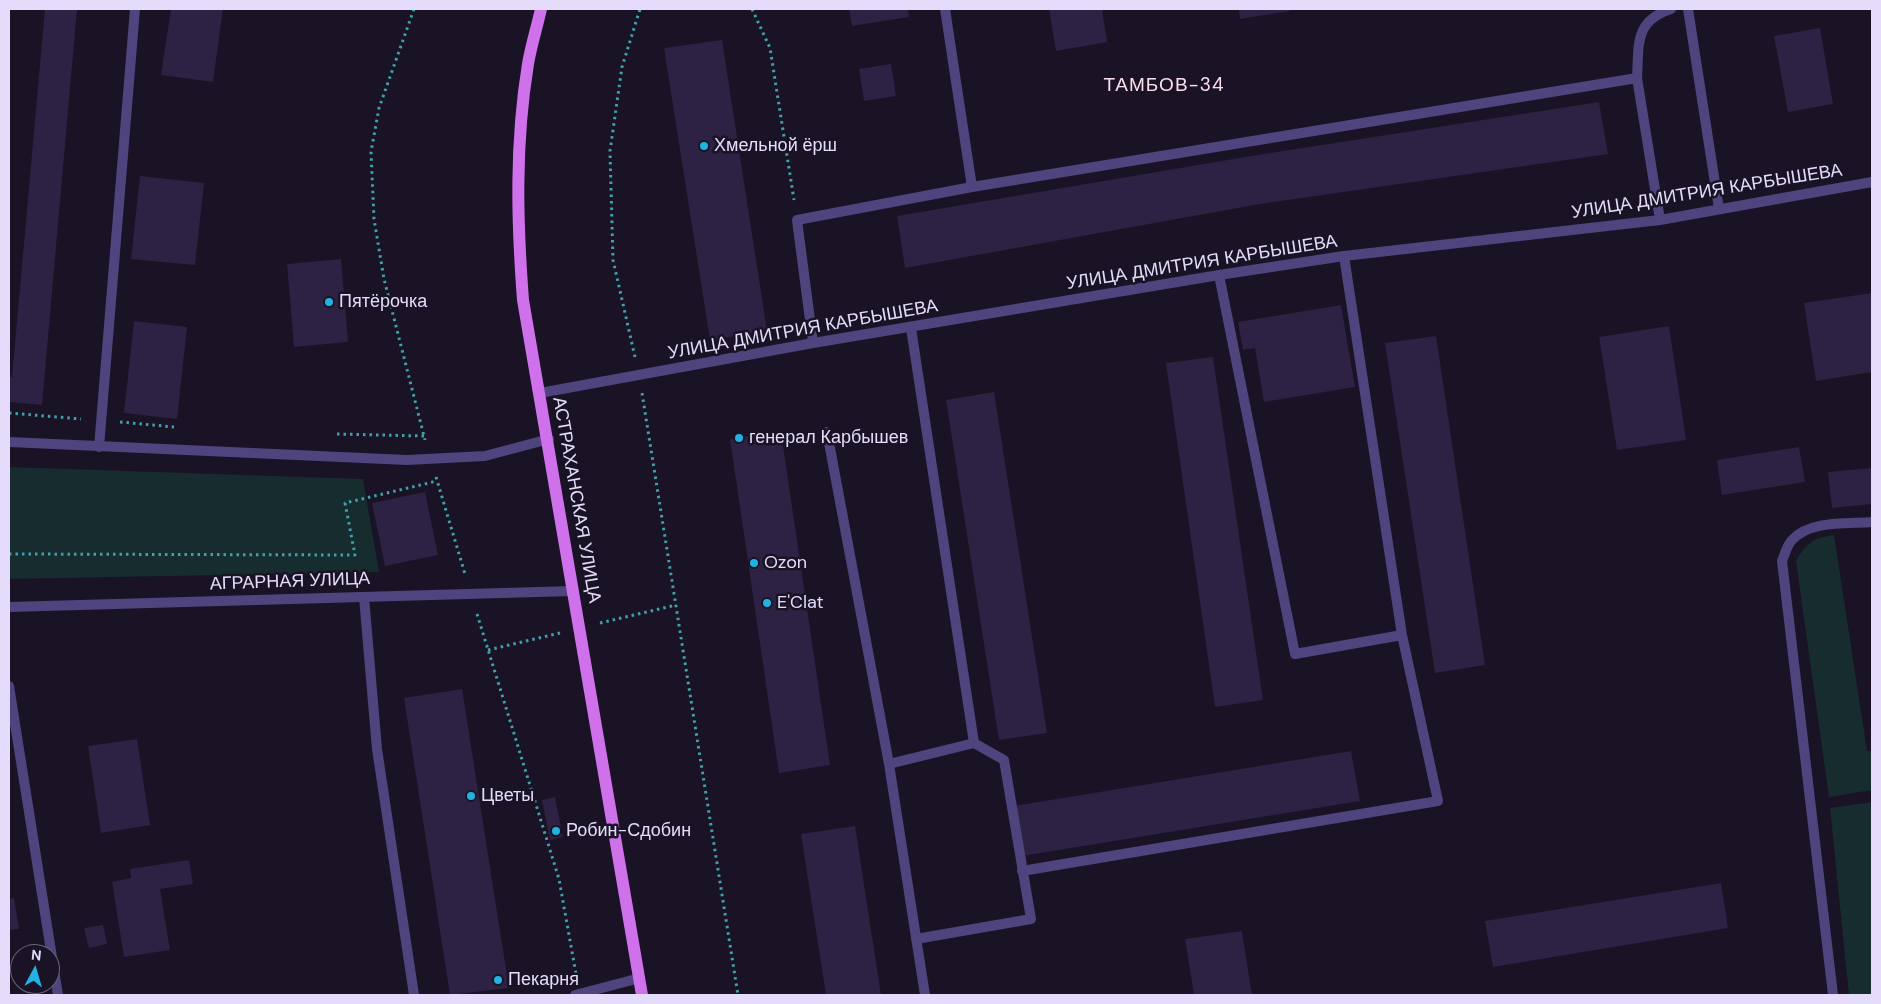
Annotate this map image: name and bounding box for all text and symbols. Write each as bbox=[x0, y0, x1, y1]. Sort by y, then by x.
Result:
district label: ТАМБОВ-34 bbox=[1102, 75, 1226, 97]
place label: Хмельной ёрш bbox=[714, 135, 837, 157]
marker: Хмельной ёрш bbox=[698, 140, 710, 152]
street label: УЛИЦА ДМИТРИЯ КАРБЫШЕВА bbox=[1570, 160, 1844, 224]
street label: УЛИЦА ДМИТРИЯ КАРБЫШЕВА bbox=[1065, 231, 1339, 295]
place label: Пятёрочка bbox=[339, 291, 427, 313]
marker: Пятёрочка bbox=[323, 296, 335, 308]
street label: УЛИЦА ДМИТРИЯ КАРБЫШЕВА bbox=[666, 296, 940, 364]
street label: АСТРАХАНСКАЯ УЛИЦА bbox=[547, 395, 605, 605]
place label: генерал Карбышев bbox=[749, 427, 908, 449]
marker: генерал Карбышев bbox=[733, 432, 745, 444]
place label: Ozon bbox=[764, 552, 807, 574]
marker: Ozon bbox=[748, 557, 760, 569]
street label: АГРАРНАЯ УЛИЦА bbox=[210, 568, 370, 596]
place label: E'Clat bbox=[777, 592, 824, 614]
marker: E'Clat bbox=[761, 597, 773, 609]
place label: Цветы bbox=[481, 785, 534, 807]
marker: Цветы bbox=[465, 790, 477, 802]
place label: Робин-Сдобин bbox=[566, 820, 691, 842]
marker: Робин-Сдобин bbox=[550, 825, 562, 837]
north arrow bbox=[10, 944, 60, 994]
text: N bbox=[30, 946, 42, 965]
place label: Пекарня bbox=[508, 969, 579, 991]
marker: Пекарня bbox=[492, 974, 504, 986]

